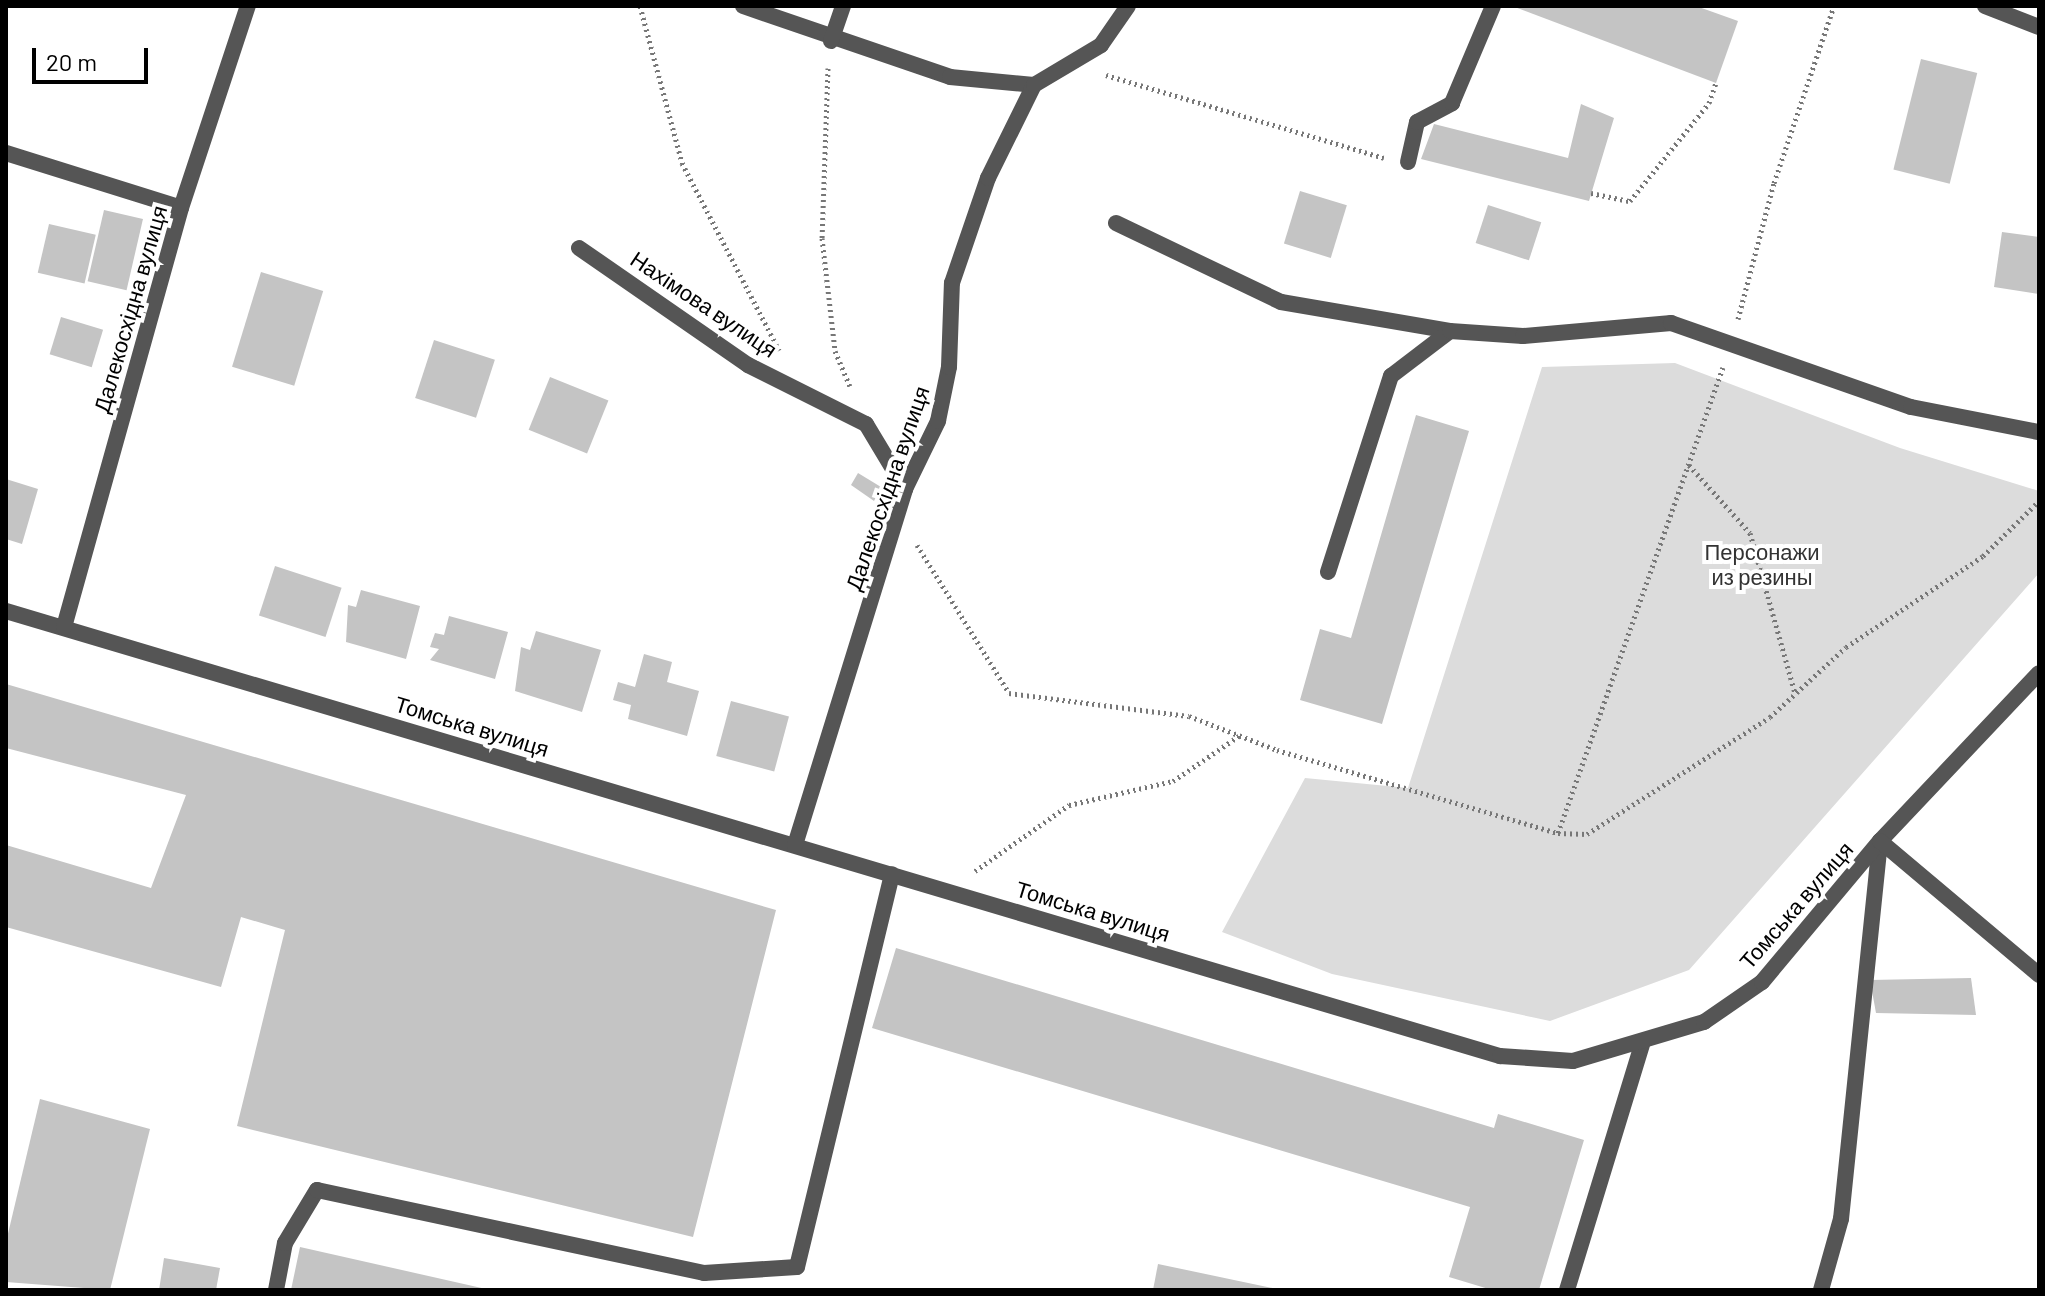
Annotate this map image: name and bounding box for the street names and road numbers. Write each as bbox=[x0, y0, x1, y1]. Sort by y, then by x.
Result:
street label: Далекосхідна вулиця bbox=[88, 202, 172, 416]
street label: Нахімова вулиця bbox=[626, 245, 782, 363]
street label: Далекосхідна вулиця bbox=[840, 382, 934, 594]
street label: Томська вулиця bbox=[392, 690, 552, 762]
street label: Томська вулиця bbox=[1734, 836, 1858, 974]
street label: Томська вулиця bbox=[1013, 875, 1173, 947]

